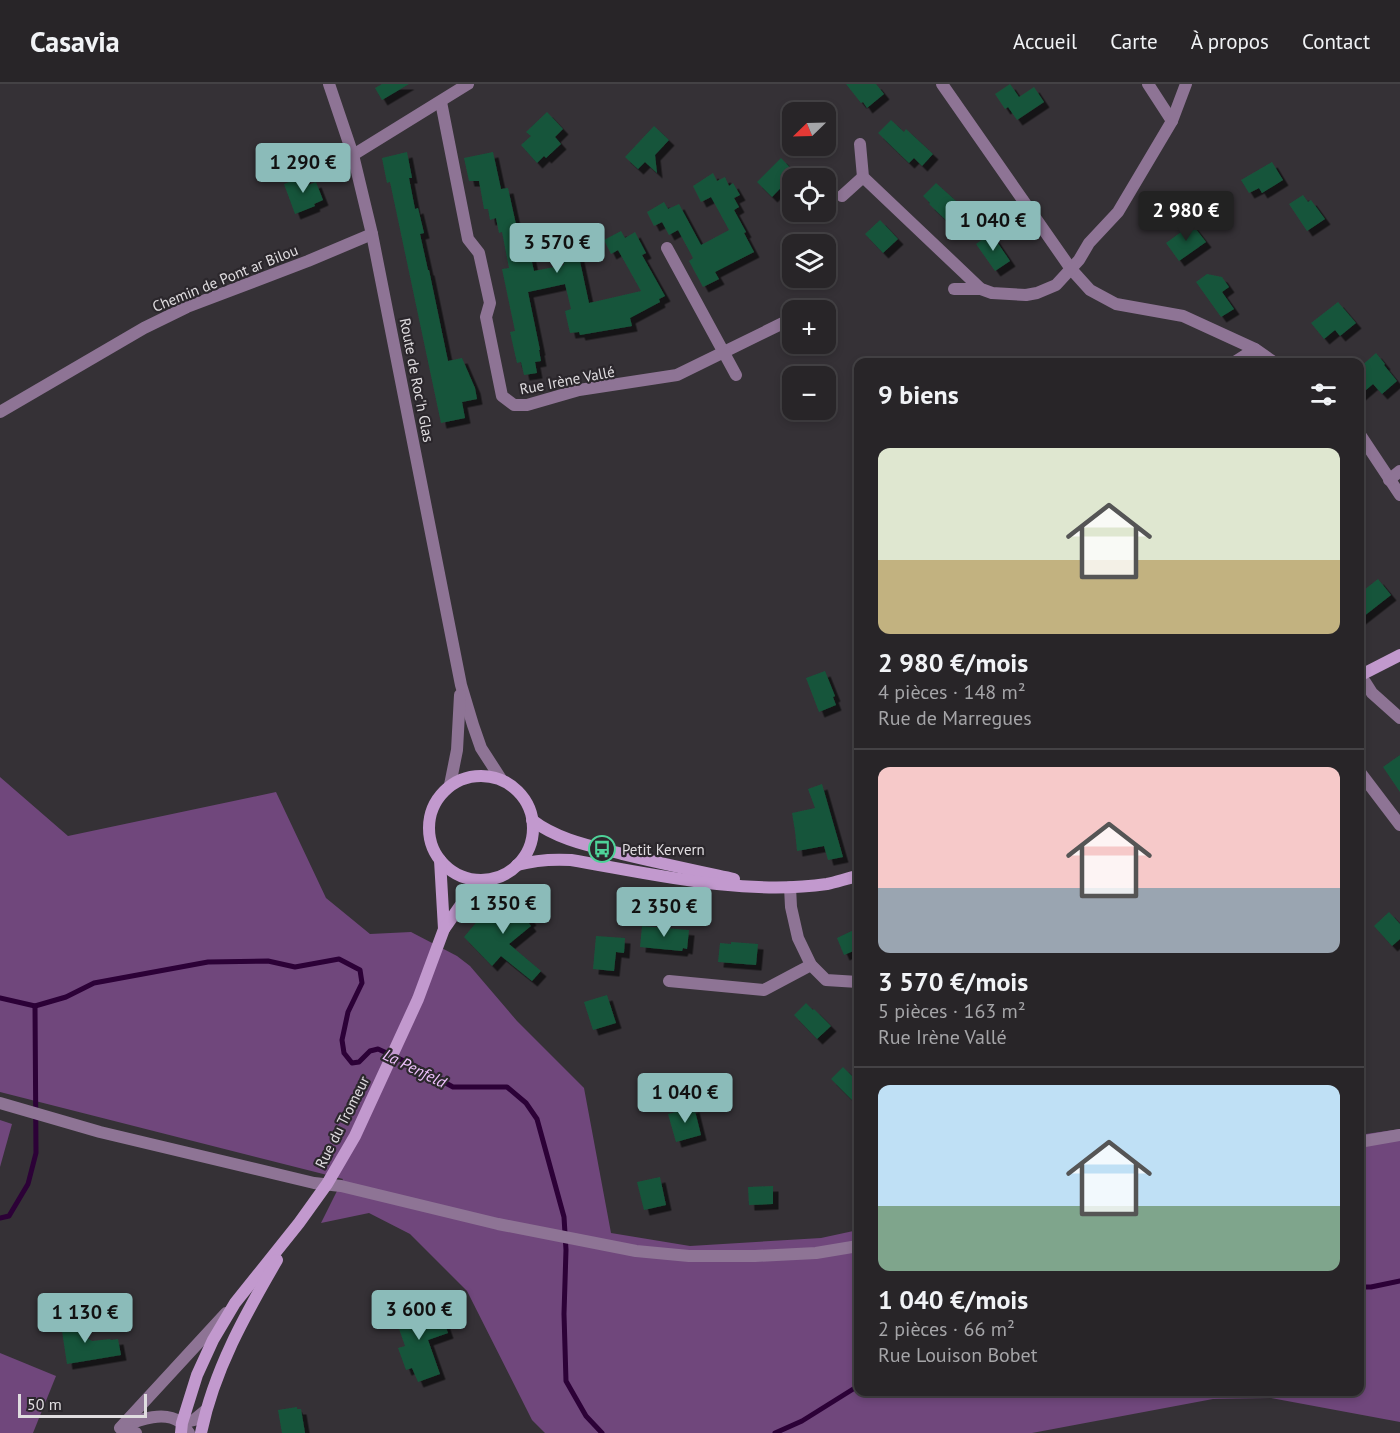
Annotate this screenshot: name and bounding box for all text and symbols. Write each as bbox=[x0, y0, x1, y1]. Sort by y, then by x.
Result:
text: Casavia bbox=[30, 23, 120, 60]
text: Accueil bbox=[1013, 28, 1077, 55]
text: Carte bbox=[1110, 28, 1158, 55]
text: À propos bbox=[1191, 28, 1269, 55]
text: Contact bbox=[1302, 28, 1370, 55]
north arrow bbox=[782, 102, 836, 156]
map controls bbox=[782, 102, 836, 420]
pin: 1 290 € bbox=[248, 143, 358, 194]
text: 1 290 € bbox=[270, 149, 336, 175]
button: locate bbox=[782, 168, 836, 222]
pin: 2 980 € bbox=[1131, 191, 1241, 242]
text: 2 980 € bbox=[1153, 197, 1219, 223]
pin: 1 040 € bbox=[938, 201, 1048, 252]
text: 1 040 € bbox=[960, 207, 1026, 233]
pin: 3 570 € bbox=[502, 223, 612, 274]
text: 3 570 € bbox=[524, 229, 590, 255]
button: layers bbox=[782, 234, 836, 288]
street label: Chemin de Pont ar Bilou bbox=[149, 240, 301, 316]
button: + bbox=[782, 300, 836, 354]
street label: Route de Roc'h Glas bbox=[396, 316, 438, 444]
street label: Rue Irène Vallé bbox=[518, 361, 616, 399]
button: − bbox=[782, 366, 836, 420]
text: 9 biens bbox=[878, 378, 959, 411]
icon: filters bbox=[1307, 378, 1340, 411]
icon: home bbox=[1055, 487, 1163, 595]
text: 2 980 €/mois bbox=[878, 646, 1028, 679]
text: 4 pièces · 148 m² bbox=[878, 679, 1026, 705]
text: Rue de Marregues bbox=[878, 705, 1032, 731]
icon: home bbox=[1055, 806, 1163, 914]
bus stop icon: Petit Kervern bbox=[587, 834, 617, 864]
place label: Petit Kervern bbox=[622, 840, 705, 859]
pin: 1 350 € bbox=[448, 884, 558, 935]
pin: 2 350 € bbox=[609, 887, 719, 938]
text: 1 350 € bbox=[470, 890, 536, 916]
text: 2 350 € bbox=[631, 893, 697, 919]
text: 3 570 €/mois bbox=[878, 965, 1028, 998]
text: 5 pièces · 163 m² bbox=[878, 998, 1026, 1024]
text: Rue Irène Vallé bbox=[878, 1024, 1007, 1050]
water label: La Penfeld bbox=[380, 1044, 451, 1092]
street label: Rue du Tromeur bbox=[311, 1073, 373, 1171]
pin: 1 040 € bbox=[630, 1073, 740, 1124]
text: 1 040 € bbox=[652, 1079, 718, 1105]
icon: home bbox=[1055, 1124, 1163, 1232]
text: 1 040 €/mois bbox=[878, 1283, 1028, 1316]
pin: 3 600 € bbox=[364, 1290, 474, 1341]
pin: 1 130 € bbox=[30, 1293, 140, 1344]
text: 3 600 € bbox=[386, 1296, 452, 1322]
text: 1 130 € bbox=[52, 1299, 118, 1325]
text: 2 pièces · 66 m² bbox=[878, 1316, 1015, 1342]
text: Rue Louison Bobet bbox=[878, 1342, 1038, 1368]
scale bar bbox=[18, 1391, 147, 1418]
text: 50 m bbox=[27, 1394, 62, 1414]

